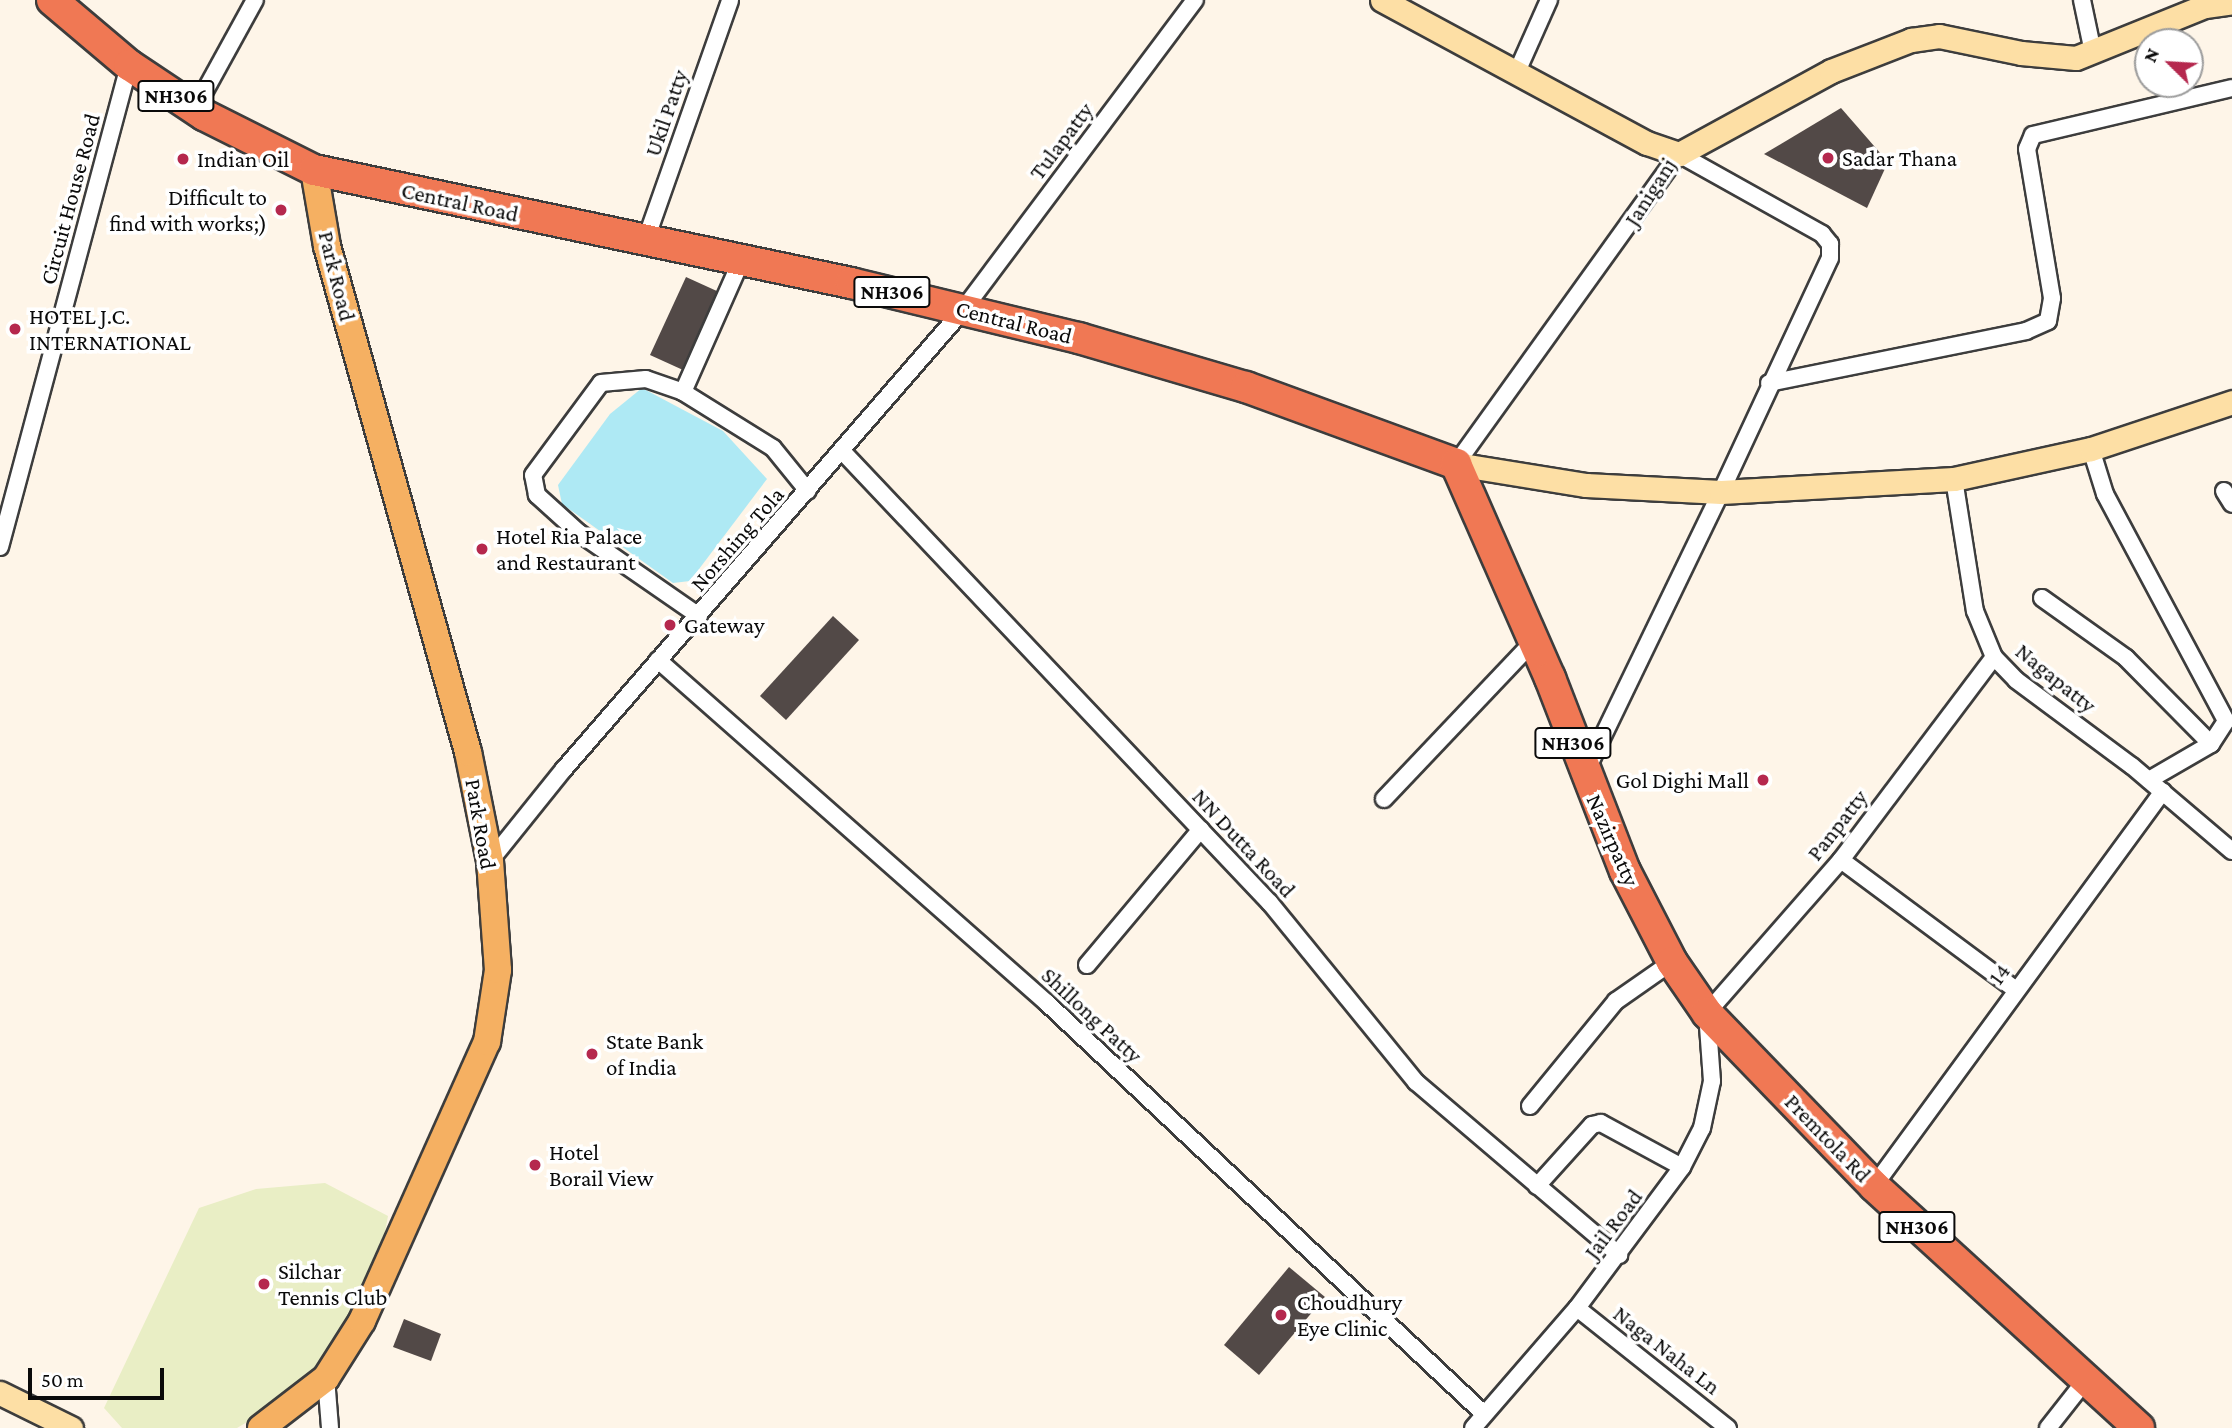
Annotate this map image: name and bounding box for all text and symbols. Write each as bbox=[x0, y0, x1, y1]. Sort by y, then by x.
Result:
north arrow bbox=[2134, 28, 2204, 98]
text: N bbox=[2139, 45, 2163, 65]
street label: Ukil Patty bbox=[638, 66, 694, 160]
road number: NH306 bbox=[136, 78, 216, 114]
street label: Tulapatty bbox=[1023, 97, 1099, 185]
street label: Circuit House Road bbox=[34, 111, 106, 287]
place label: Sadar Thana bbox=[1842, 144, 1957, 172]
place label: Indian Oil bbox=[197, 145, 289, 173]
marker: Sadar Thana bbox=[1820, 150, 1836, 166]
marker: Indian Oil bbox=[175, 151, 191, 167]
street label: Janiganj bbox=[1618, 153, 1682, 231]
street label: Central Road bbox=[399, 176, 521, 228]
place label: Difficult to find with works;) bbox=[109, 183, 267, 237]
marker: Difficult to find with works;) bbox=[273, 202, 289, 218]
street label: Park Road bbox=[313, 228, 361, 324]
road number: NH306 bbox=[852, 274, 932, 310]
street label: Central Road bbox=[953, 294, 1075, 350]
place label: HOTEL J.C. INTERNATIONAL bbox=[29, 302, 191, 356]
marker: HOTEL J.C. INTERNATIONAL bbox=[7, 321, 23, 337]
street label: Norshing Tola bbox=[684, 481, 790, 597]
place label: Hotel Ria Palace and Restaurant bbox=[496, 522, 642, 576]
marker: Hotel Ria Palace and Restaurant bbox=[474, 541, 490, 557]
place label: Gateway bbox=[684, 611, 765, 639]
marker: Gateway bbox=[662, 617, 678, 633]
street label: Nagapatty bbox=[2010, 637, 2102, 719]
road number: NH306 bbox=[1533, 726, 1613, 760]
place label: Gol Dighi Mall bbox=[1616, 766, 1749, 794]
marker: Gol Dighi Mall bbox=[1755, 772, 1771, 788]
street label: Park Road bbox=[459, 776, 503, 872]
street label: NN Dutta Road bbox=[1187, 783, 1301, 903]
street label: Panpatty bbox=[1801, 784, 1873, 866]
street label: Nazirpatty bbox=[1580, 790, 1646, 890]
street label: 14 bbox=[1982, 958, 2016, 990]
street label: Shillong Patty bbox=[1036, 961, 1148, 1069]
place label: State Bank of India bbox=[606, 1027, 703, 1081]
marker: State Bank of India bbox=[584, 1046, 600, 1062]
street label: Premtola Rd bbox=[1779, 1088, 1877, 1188]
place label: Hotel Borail View bbox=[549, 1138, 653, 1192]
marker: Hotel Borail View bbox=[527, 1157, 543, 1173]
street label: Jail Road bbox=[1578, 1184, 1648, 1264]
road number: NH306 bbox=[1877, 1210, 1957, 1244]
place label: Silchar Tennis Club bbox=[278, 1257, 387, 1311]
marker: Silchar Tennis Club bbox=[256, 1276, 272, 1292]
place label: Choudhury Eye Clinic bbox=[1297, 1288, 1402, 1342]
street label: Naga Naha Ln bbox=[1608, 1300, 1726, 1400]
marker: Choudhury Eye Clinic bbox=[1271, 1305, 1291, 1325]
scale bar bbox=[32, 1354, 168, 1398]
text: 50 m bbox=[41, 1368, 84, 1392]

